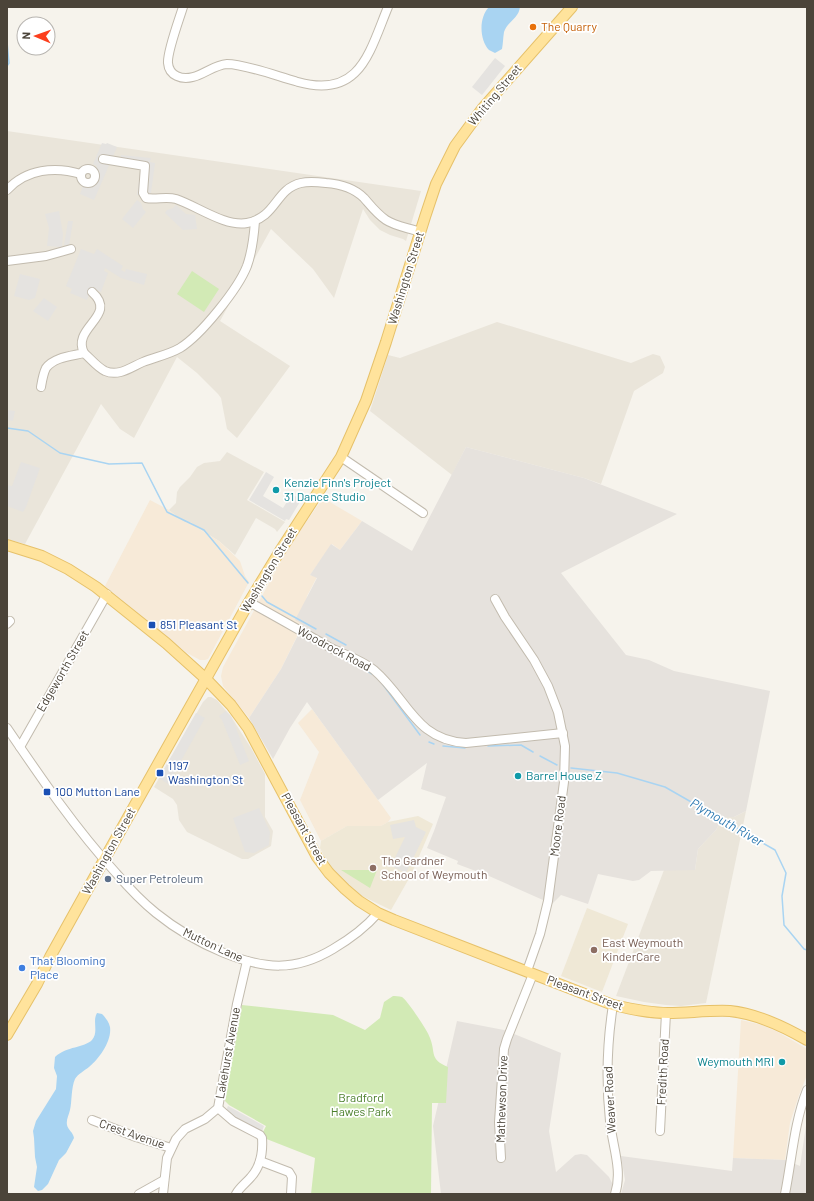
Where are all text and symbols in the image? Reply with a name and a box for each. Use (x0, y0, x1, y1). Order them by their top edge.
north arrow (16, 16, 56, 56)
place label: The Quarry (541, 19, 598, 33)
marker: The Quarry (528, 22, 538, 32)
text: N (19, 32, 32, 40)
street label: Whiting Street (465, 61, 524, 128)
street label: Washington Street (384, 229, 426, 326)
place label: Kenzie Finn's Project 31 Dance Studio (284, 475, 391, 503)
marker: Kenzie Finn's Project 31 Dance Studio (271, 485, 281, 495)
street label: Washington Street (237, 524, 299, 615)
place label: 851 Pleasant St (160, 617, 238, 631)
marker: 851 Pleasant St (147, 620, 157, 630)
street label: Woodrock Road (295, 623, 374, 673)
street label: Edgeworth Street (33, 627, 91, 714)
place label: 1197 Washington St (168, 758, 243, 786)
marker: 1197 Washington St (155, 768, 165, 778)
place label: Barrel House Z (526, 768, 602, 782)
marker: Barrel House Z (513, 771, 523, 781)
place label: 100 Mutton Lane (55, 784, 140, 798)
marker: 100 Mutton Lane (42, 787, 52, 797)
street label: Pleasant Street (279, 790, 330, 867)
street label: Moore Road (546, 795, 568, 857)
water label: Plymouth River (687, 795, 767, 850)
street label: Washington Street (79, 805, 138, 896)
place label: The Gardner School of Weymouth (381, 853, 487, 881)
marker: The Gardner School of Weymouth (368, 863, 378, 873)
place label: Super Petroleum (116, 871, 203, 885)
marker: Super Petroleum (103, 874, 113, 884)
street label: Mutton Lane (181, 924, 246, 964)
place label: East Weymouth KinderCare (602, 935, 683, 963)
marker: East Weymouth KinderCare (589, 945, 599, 955)
place label: That Blooming Place (30, 953, 105, 981)
marker: That Blooming Place (17, 963, 27, 973)
street label: Pleasant Street (545, 972, 625, 1012)
street label: Lakehurst Avenue (212, 1006, 242, 1100)
street label: Fredith Road (653, 1038, 671, 1106)
place label: Weymouth MRI (697, 1054, 774, 1068)
street label: Mathewson Drive (492, 1055, 510, 1143)
marker: Weymouth MRI (777, 1057, 787, 1067)
street label: Weaver Road (600, 1066, 618, 1134)
park label: Bradford Hawes Park (331, 1090, 391, 1118)
street label: Crest Avenue (98, 1115, 167, 1151)

